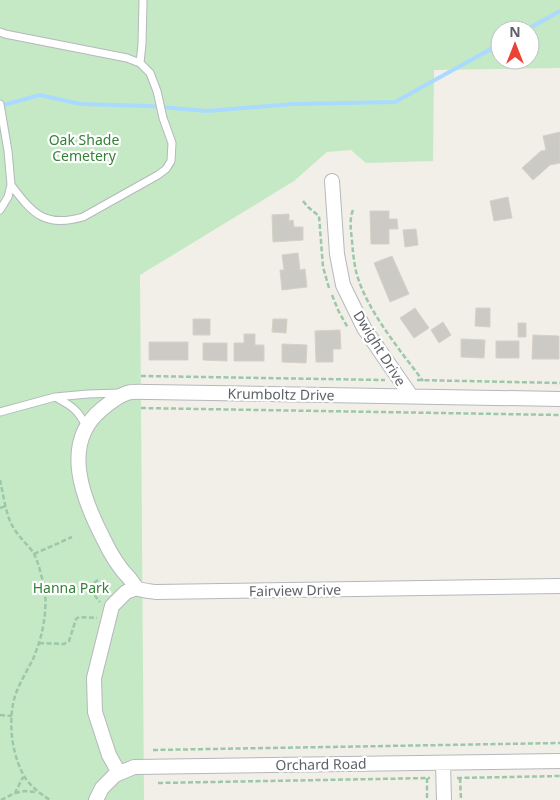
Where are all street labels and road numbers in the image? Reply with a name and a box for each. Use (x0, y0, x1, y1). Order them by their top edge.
street label: Dwight Drive (349, 307, 411, 389)
street label: Krumboltz Drive (227, 384, 335, 404)
street label: Fairview Drive (249, 580, 341, 600)
street label: Orchard Road (275, 754, 367, 774)

